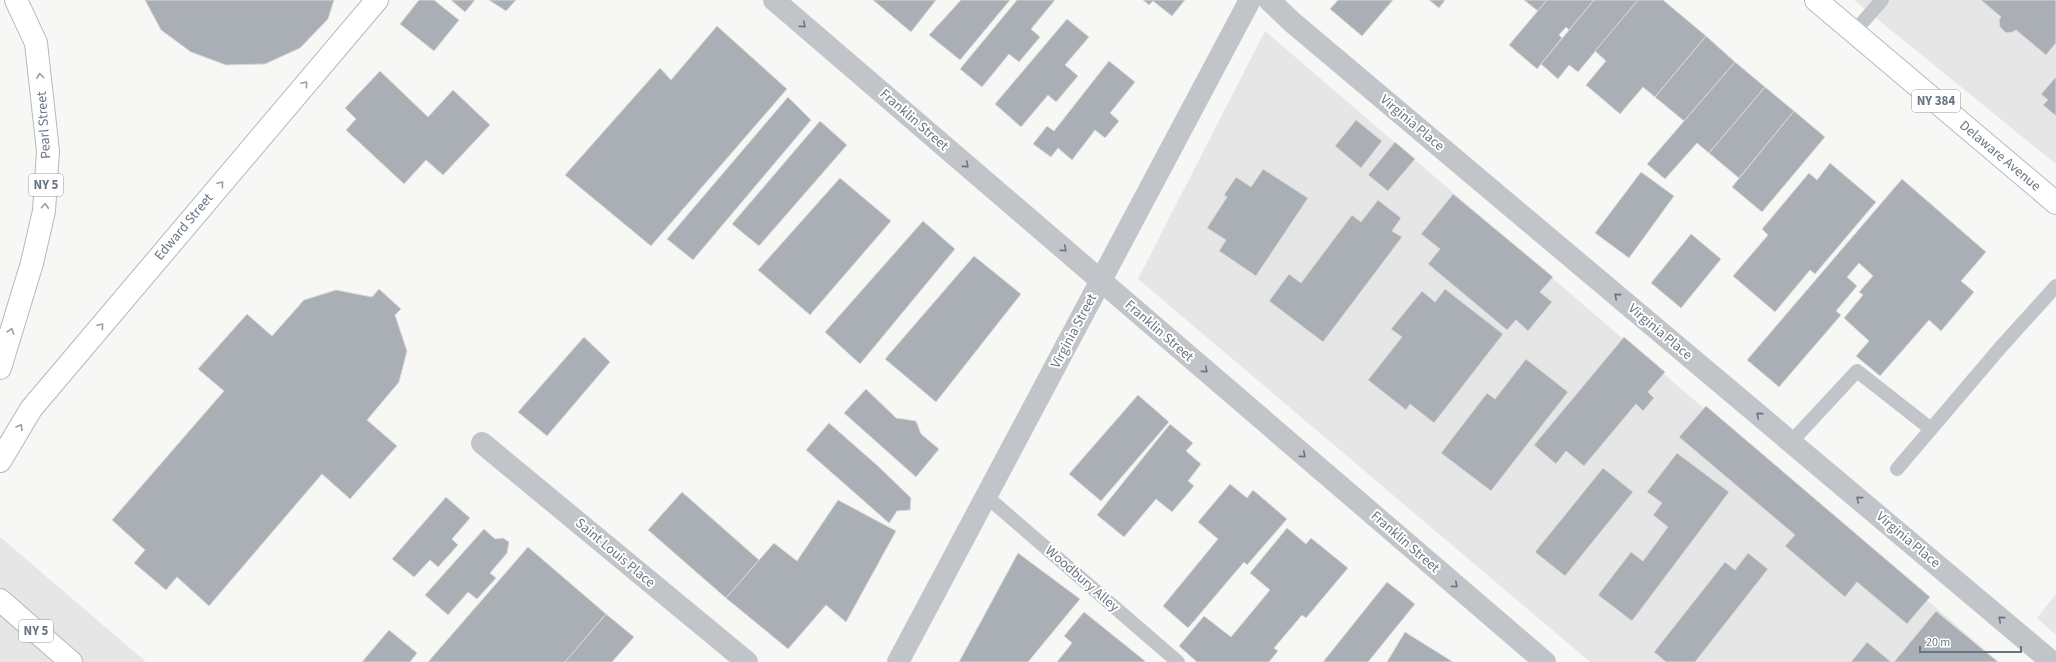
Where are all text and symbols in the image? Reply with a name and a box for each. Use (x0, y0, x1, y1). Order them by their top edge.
one-way arrow (798, 21, 806, 28)
one-way arrow (36, 73, 45, 79)
one-way arrow (301, 82, 308, 89)
street label: Franklin Street (875, 84, 953, 156)
street label: Pearl Street (32, 90, 56, 159)
street label: Virginia Place (1376, 90, 1449, 156)
road number: NY 384 (1912, 90, 1960, 112)
street label: Delaware Avenue (1955, 116, 2045, 196)
one-way arrow (961, 160, 968, 167)
road number: NY 5 (29, 174, 63, 196)
one-way arrow (217, 181, 224, 188)
street label: Edward Street (150, 189, 218, 265)
one-way arrow (40, 203, 49, 209)
one-way arrow (1060, 245, 1067, 252)
street label: Virginia Street (1046, 290, 1102, 372)
one-way arrow (1614, 293, 1622, 300)
street label: Franklin Street (1120, 295, 1198, 367)
street label: Virginia Place (1624, 299, 1697, 365)
one-way arrow (97, 323, 104, 330)
one-way arrow (6, 328, 15, 335)
one-way arrow (1200, 365, 1207, 372)
one-way arrow (1757, 413, 1764, 420)
one-way arrow (16, 424, 23, 431)
one-way arrow (1299, 450, 1306, 457)
one-way arrow (1856, 497, 1863, 504)
street label: Franklin Street (1366, 506, 1444, 578)
street label: Virginia Place (1872, 507, 1945, 573)
street label: Saint Louis Place (571, 514, 659, 592)
street label: Woodbury Alley (1041, 541, 1124, 617)
one-way arrow (1450, 580, 1458, 587)
one-way arrow (1998, 616, 2006, 623)
road number: NY 5 (19, 620, 53, 642)
scale bar (1920, 628, 2021, 654)
text: 20 m (1926, 634, 1950, 651)

